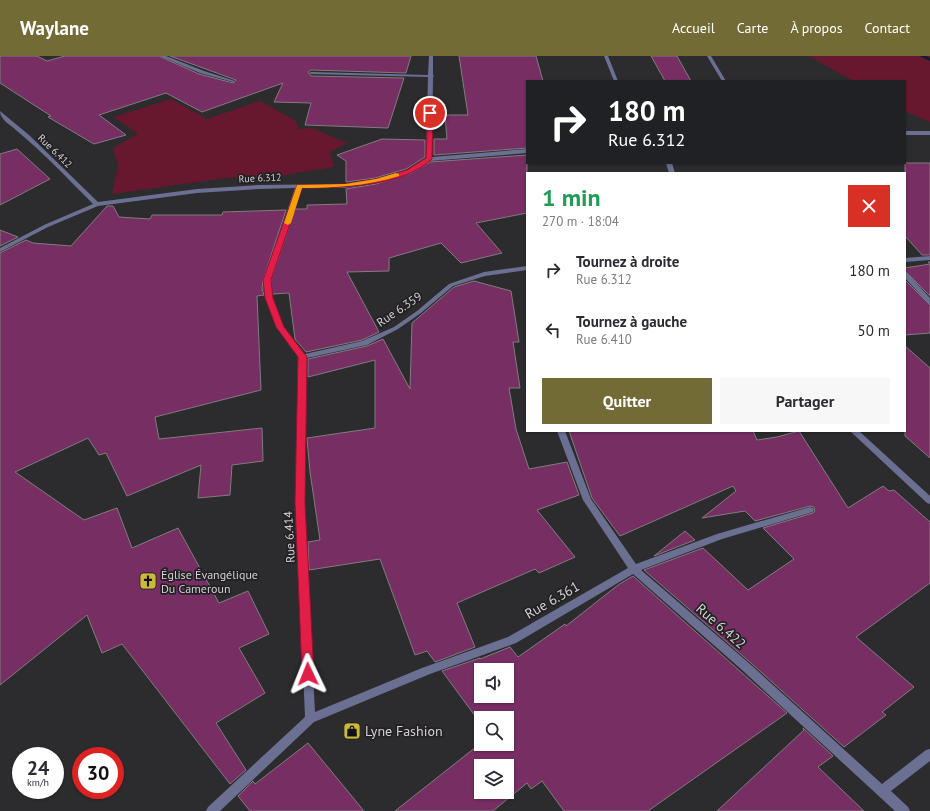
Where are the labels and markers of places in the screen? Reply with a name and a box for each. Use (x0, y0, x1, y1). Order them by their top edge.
pin (413, 96, 447, 130)
place label: Église Évangélique Du Cameroun (161, 567, 258, 596)
church icon: Église Évangélique Du Cameroun (138, 571, 158, 591)
shop icon: Lyne Fashion (342, 721, 362, 741)
place label: Lyne Fashion (365, 722, 443, 740)

